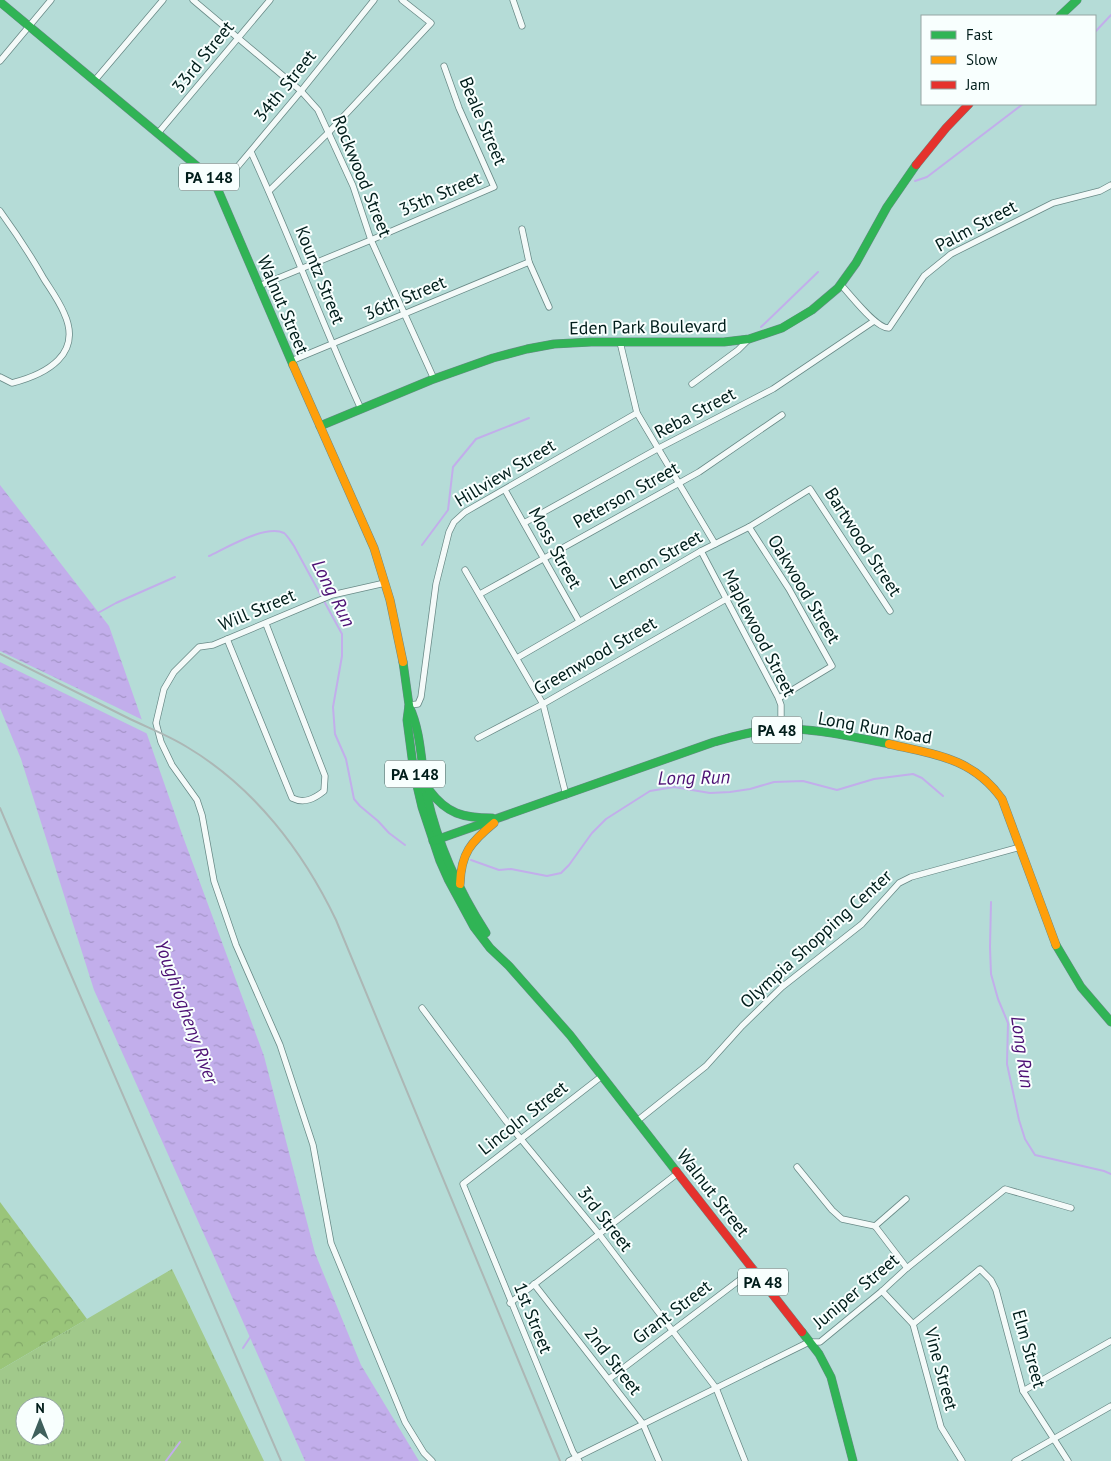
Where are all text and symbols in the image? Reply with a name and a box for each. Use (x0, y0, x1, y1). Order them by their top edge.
legend (921, 15, 1096, 105)
street label: 33rd Street (167, 16, 239, 97)
text: Fast (966, 25, 993, 44)
street label: 34th Street (249, 45, 321, 126)
text: Slow (966, 50, 997, 69)
street label: Beale Street (455, 73, 512, 168)
text: Jam (965, 75, 990, 94)
street label: Rockwood Street (328, 112, 397, 240)
road number: PA 148 (179, 163, 239, 190)
street label: 35th Street (396, 166, 484, 221)
street label: Palm Street (931, 195, 1020, 257)
street label: Kountz Street (290, 222, 351, 327)
street label: Walnut Street (252, 252, 315, 358)
street label: 36th Street (361, 270, 449, 325)
street label: Eden Park Boulevard (569, 314, 727, 339)
street label: Reba Street (650, 382, 739, 443)
street label: Hillview Street (450, 433, 559, 512)
street label: Peterson Street (569, 456, 683, 533)
street label: Bartwood Street (820, 483, 907, 600)
street label: Moss Street (524, 503, 587, 593)
street label: Lemon Street (605, 525, 706, 594)
street label: Oakwood Street (763, 530, 846, 647)
water label: Long Run (307, 555, 361, 631)
street label: Maplewood Street (717, 565, 801, 700)
street label: Will Street (215, 583, 299, 636)
street label: Greenwood Street (529, 611, 660, 700)
street label: Long Run Road (816, 706, 934, 749)
road number: PA 48 (752, 716, 802, 744)
road number: PA 148 (385, 761, 445, 788)
water label: Long Run (657, 764, 731, 790)
street label: Olympia Shopping Center (735, 864, 896, 1013)
water label: Youghiogheny River (150, 937, 225, 1089)
water label: Long Run (1006, 1014, 1040, 1090)
street label: Lincoln Street (473, 1076, 572, 1160)
street label: Walnut Street (672, 1144, 755, 1241)
street label: 3rd Street (573, 1182, 638, 1256)
street label: Juniper Street (807, 1248, 903, 1334)
road number: PA 48 (738, 1268, 788, 1295)
street label: Grant Street (628, 1274, 716, 1349)
street label: 1st Street (509, 1279, 558, 1357)
street label: Elm Street (1007, 1307, 1052, 1391)
street label: 2nd Street (580, 1322, 647, 1399)
street label: Vine Street (919, 1324, 964, 1413)
north arrow (15, 1396, 65, 1446)
text: N (35, 1399, 45, 1417)

